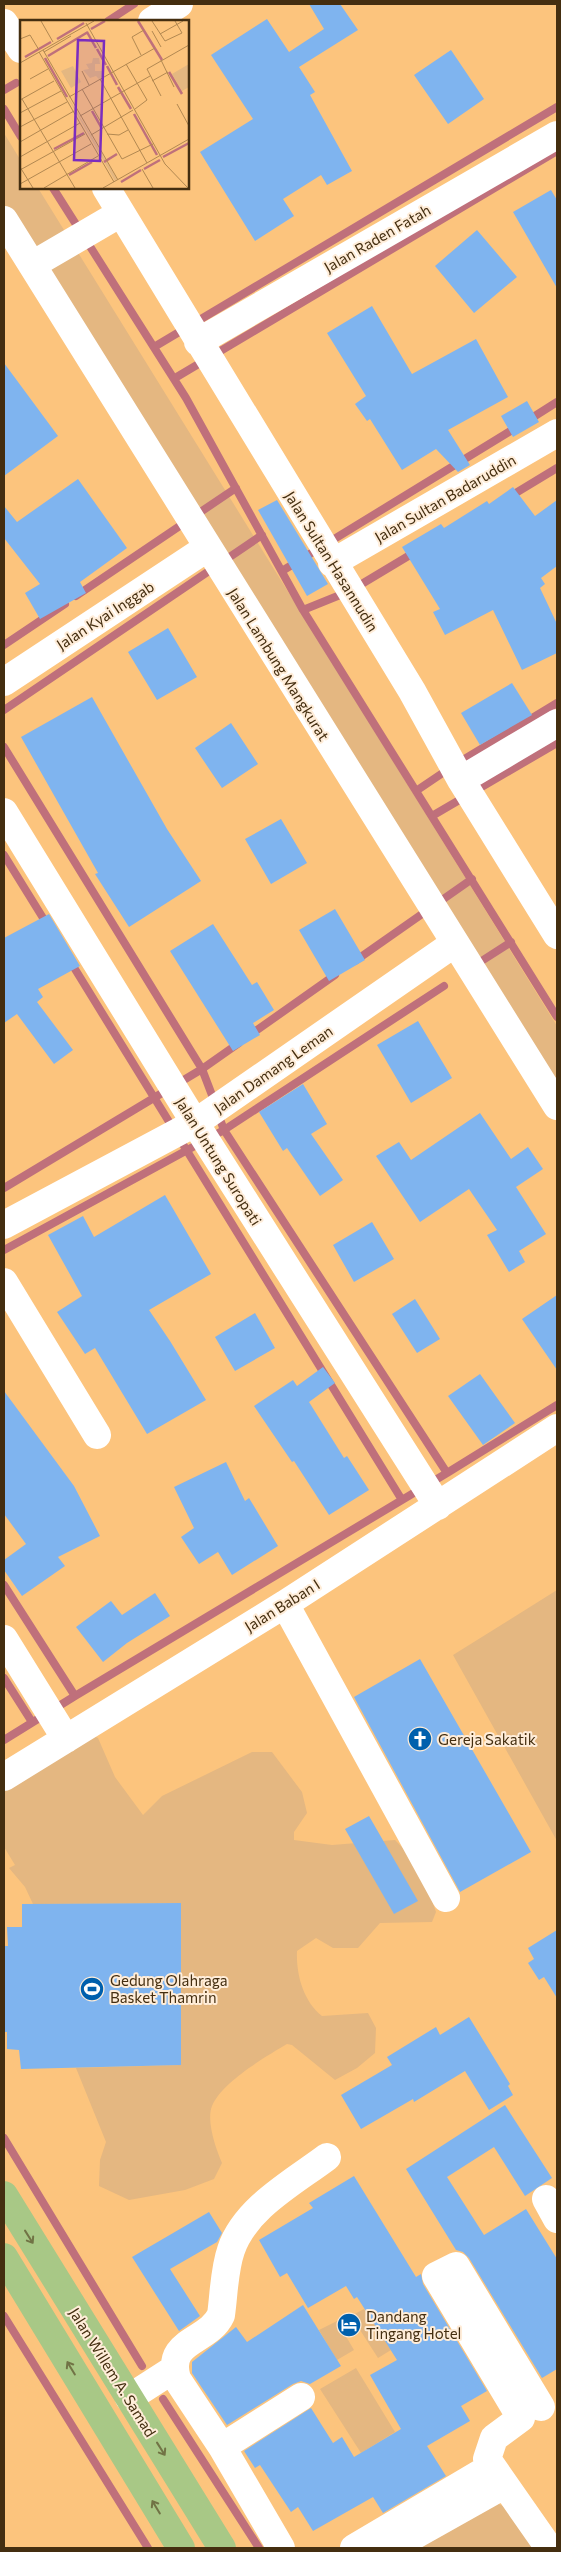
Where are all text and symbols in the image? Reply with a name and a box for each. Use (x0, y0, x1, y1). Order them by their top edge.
inset map (20, 20, 189, 189)
street label: Jalan Raden Fatah (321, 200, 433, 276)
street label: Jalan Sultan Badaruddin (371, 450, 519, 546)
street label: Jalan Sultan Hasannudin (281, 487, 383, 635)
street label: Jalan Kyai Inggab (53, 577, 157, 653)
street label: Jalan Lambung Mangkurat (225, 584, 333, 744)
street label: Jalan Damang Leman (210, 1021, 336, 1117)
street label: Jalan Untung Suropati (172, 1094, 266, 1228)
street label: Jalan Baban I (241, 1575, 323, 1635)
church icon: Gereja Sakatik (407, 1726, 433, 1752)
place label: Gereja Sakatik (438, 1730, 536, 1748)
place label: Gedung Olahraga Basket Thamrin (110, 1971, 228, 2006)
sports icon: Gedung Olahraga Basket Thamrin (79, 1976, 105, 2002)
one-way arrow (25, 2229, 35, 2243)
street label: Jalan Willem A. Samad (66, 2304, 160, 2440)
place label: Dandang Tingang Hotel (366, 2307, 461, 2342)
hotel icon: Dandang Tingang Hotel (336, 2312, 362, 2338)
one-way arrow (66, 2361, 76, 2375)
one-way arrow (156, 2442, 166, 2456)
one-way arrow (150, 2500, 160, 2514)

